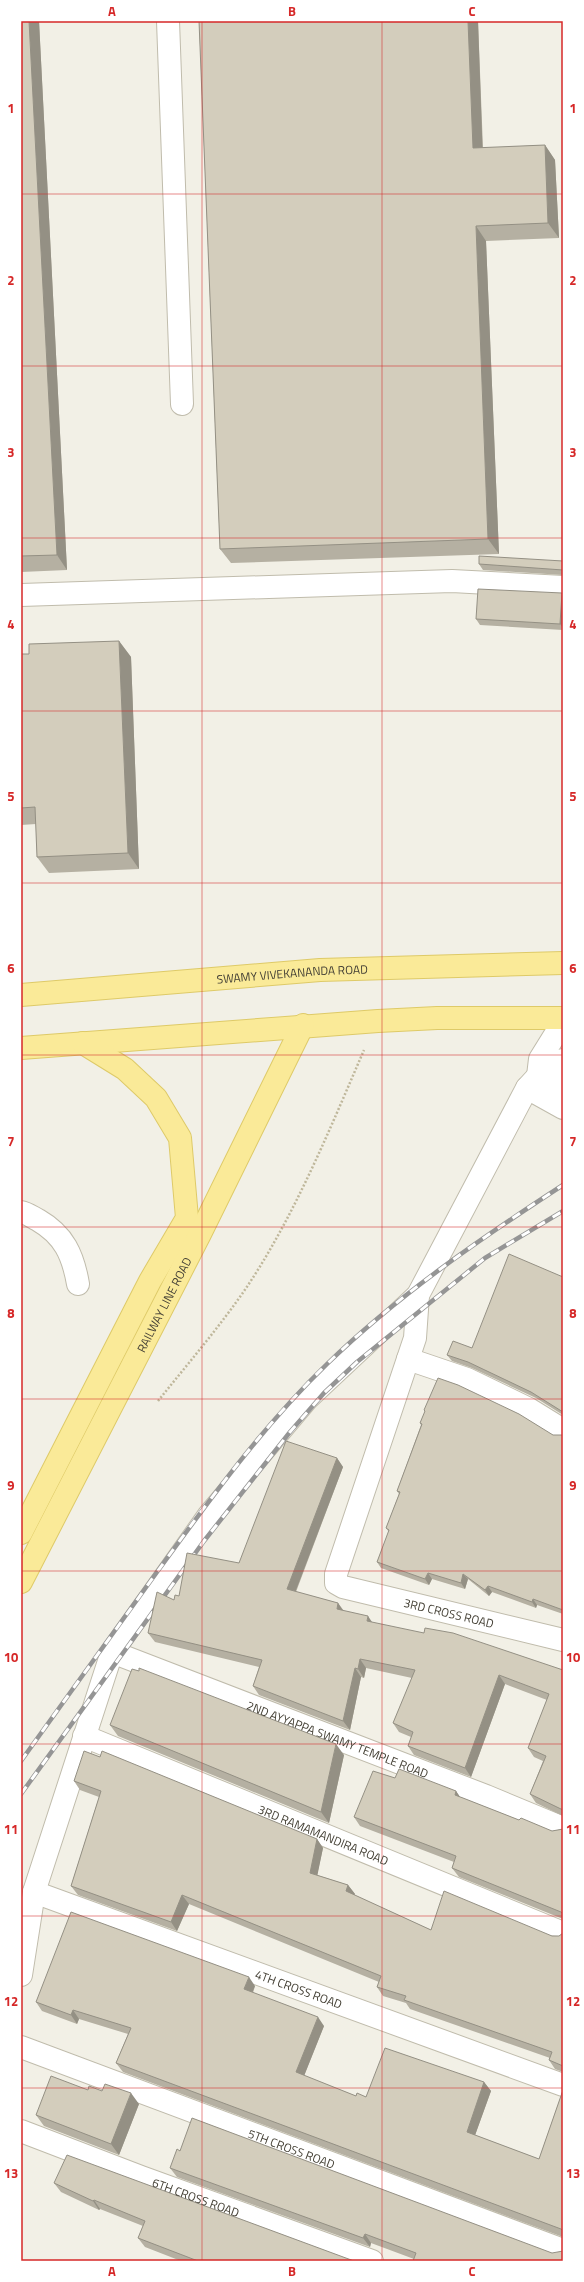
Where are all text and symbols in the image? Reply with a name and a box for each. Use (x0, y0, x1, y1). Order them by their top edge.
text: A (108, 1, 116, 21)
text: B (288, 1, 296, 21)
text: C (468, 1, 476, 21)
text: 1 (7, 98, 15, 118)
text: 1 (569, 98, 577, 118)
text: 2 (7, 270, 15, 290)
text: 2 (569, 270, 577, 290)
text: 3 (7, 442, 15, 462)
text: 3 (569, 442, 577, 462)
text: 4 (7, 614, 15, 634)
text: 4 (569, 614, 577, 634)
text: 5 (7, 786, 15, 806)
text: 5 (569, 786, 577, 806)
text: 6 (7, 958, 15, 978)
text: 6 (569, 958, 577, 978)
street label: SWAMY VIVEKANANDA ROAD (216, 959, 368, 988)
text: 7 (7, 1131, 15, 1151)
text: 7 (569, 1131, 577, 1151)
street label: RAILWAY LINE ROAD (131, 1253, 196, 1356)
text: 8 (7, 1303, 15, 1323)
text: 8 (569, 1303, 577, 1323)
text: 9 (7, 1475, 15, 1495)
text: 9 (569, 1475, 577, 1495)
street label: 3RD CROSS ROAD (402, 1592, 496, 1633)
text: 10 (4, 1647, 18, 1667)
text: 10 (566, 1647, 580, 1667)
street label: 2ND AYYAPPA SWAMY TEMPLE ROAD (244, 1695, 432, 1783)
street label: 3RD RAMAMANDIRA ROAD (255, 1799, 392, 1870)
text: 11 (4, 1819, 18, 1839)
text: 11 (566, 1819, 580, 1839)
street label: 4TH CROSS ROAD (253, 1964, 345, 2013)
text: 12 (4, 1991, 18, 2011)
text: 12 (566, 1991, 580, 2011)
street label: 5TH CROSS ROAD (246, 2123, 338, 2173)
text: 13 (4, 2163, 18, 2183)
text: 13 (566, 2163, 580, 2183)
street label: 6TH CROSS ROAD (150, 2172, 242, 2222)
text: A (108, 2261, 116, 2281)
text: B (288, 2261, 296, 2281)
text: C (468, 2261, 476, 2281)

